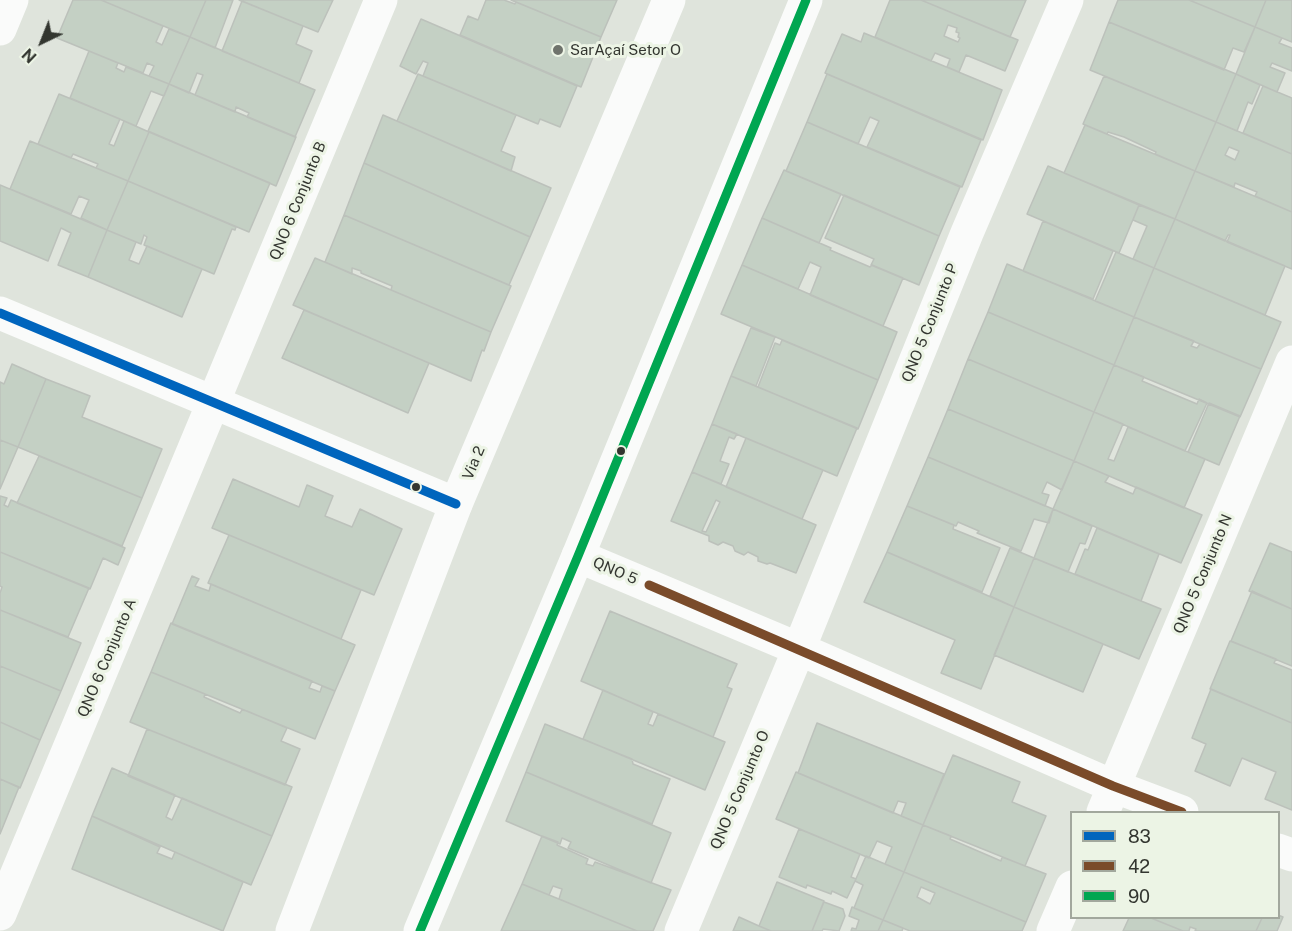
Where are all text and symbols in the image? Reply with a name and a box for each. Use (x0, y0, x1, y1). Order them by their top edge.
north arrow (12, 12, 72, 72)
place label: SarAçaí Setor O (570, 41, 681, 59)
marker: SarAçaí Setor O (551, 43, 565, 57)
text: N (18, 44, 40, 67)
street label: QNO 6 Conjunto B (266, 139, 330, 263)
street label: QNO 5 Conjunto P (898, 261, 962, 385)
street label: Via 2 (459, 444, 489, 482)
unlabelled marker (615, 445, 627, 457)
unlabelled marker (410, 481, 422, 493)
street label: QNO 5 Conjunto N (1170, 512, 1236, 636)
street label: QNO 5 (590, 554, 640, 588)
street label: QNO 6 Conjunto A (74, 596, 140, 720)
street label: QNO 5 Conjunto O (707, 728, 773, 852)
legend (1070, 811, 1280, 919)
text: 83 (1128, 826, 1151, 847)
text: 42 (1128, 856, 1150, 877)
text: 90 (1128, 886, 1150, 907)

